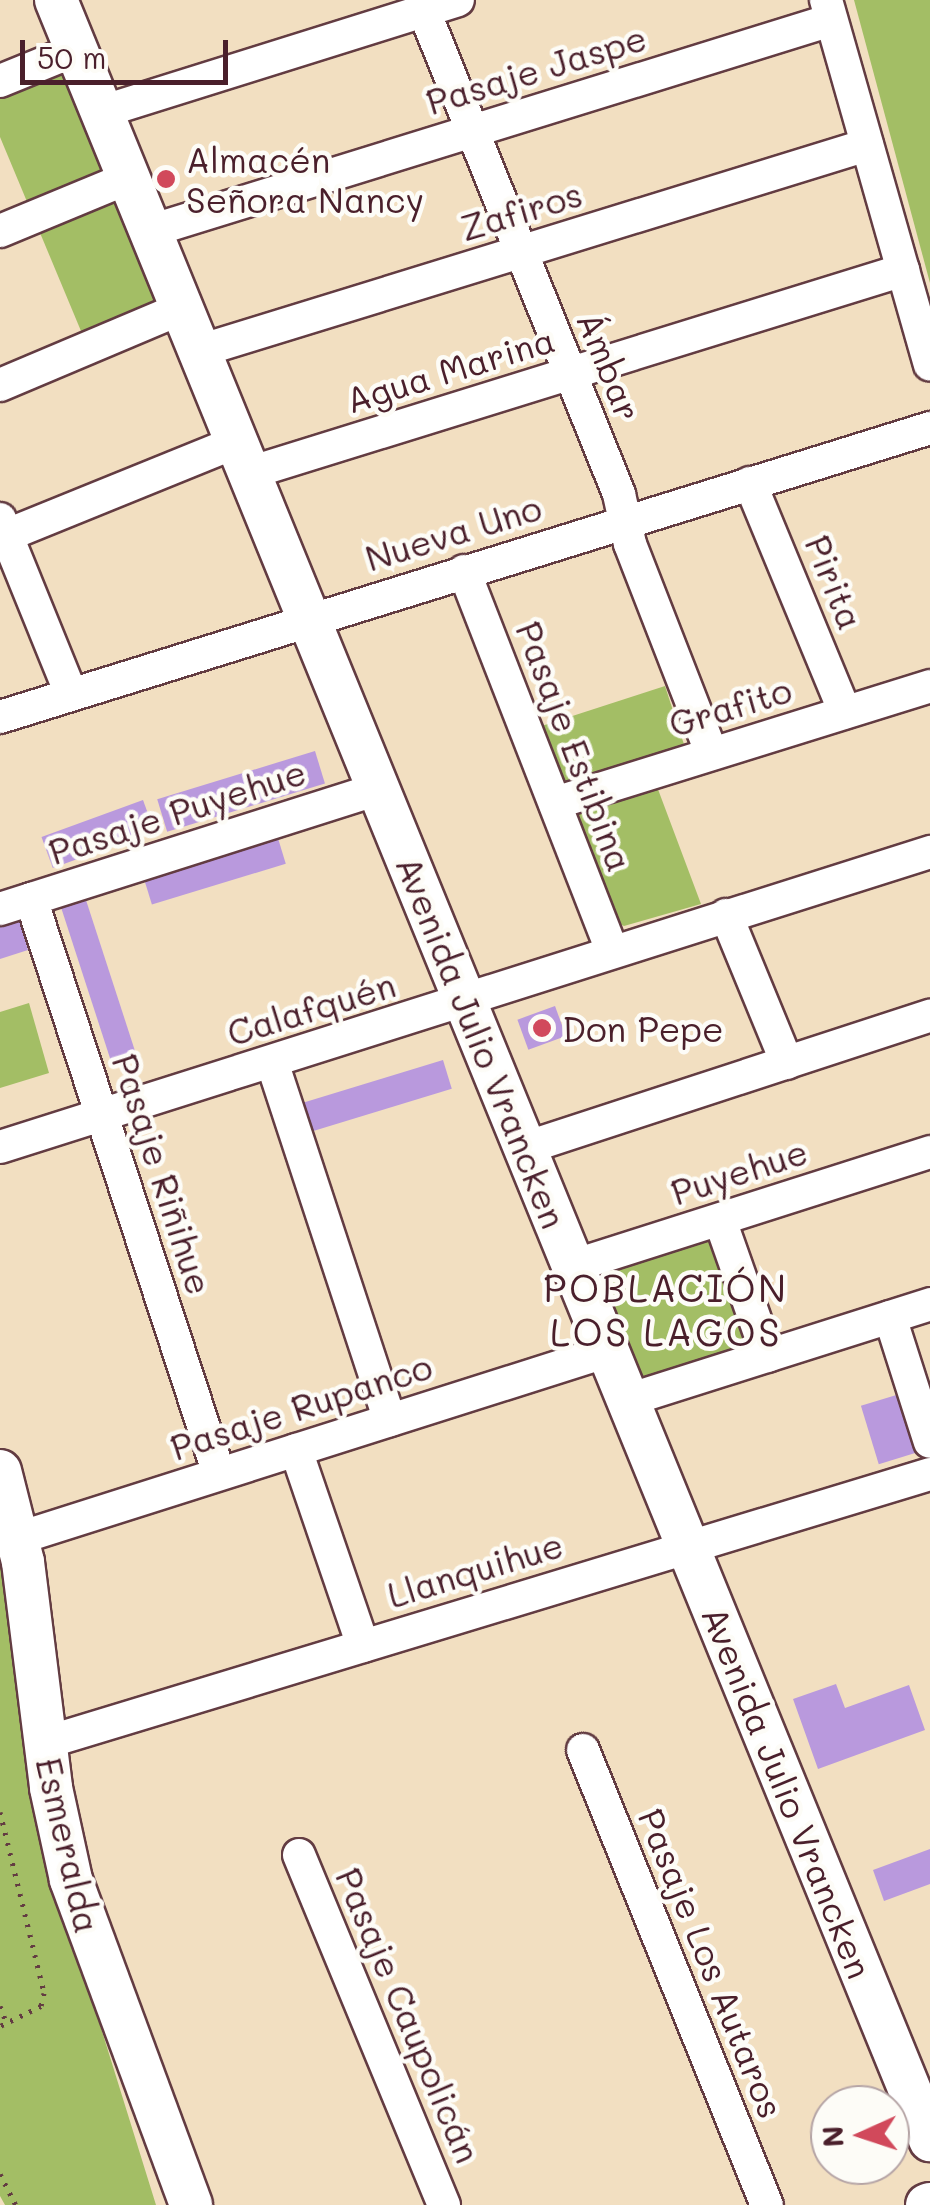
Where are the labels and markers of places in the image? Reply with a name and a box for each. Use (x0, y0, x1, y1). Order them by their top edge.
place label: Almacén Señora Nancy (186, 138, 424, 220)
marker: Almacén Señora Nancy (155, 168, 177, 190)
place label: Don Pepe (562, 1007, 724, 1049)
marker: Don Pepe (531, 1017, 553, 1039)

